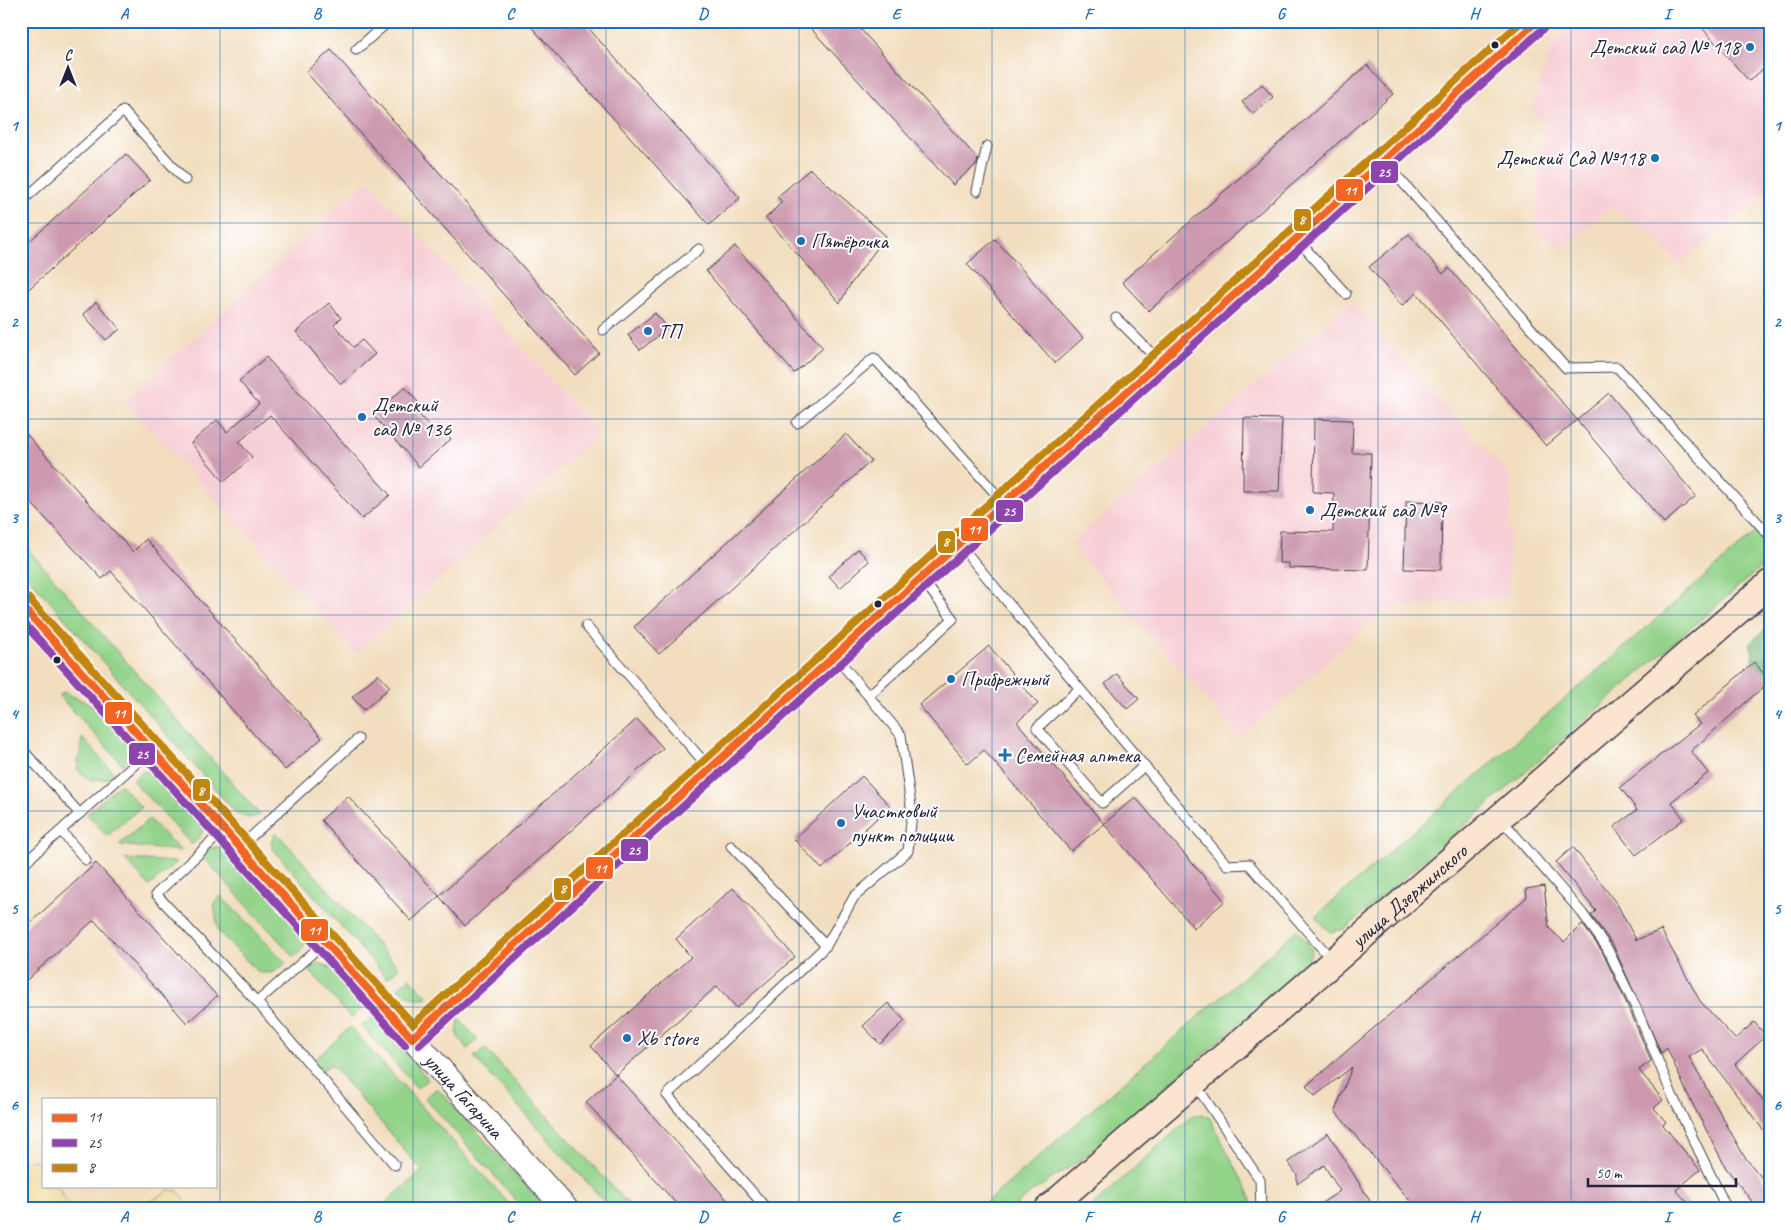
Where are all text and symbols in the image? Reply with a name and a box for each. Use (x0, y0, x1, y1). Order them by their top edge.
text: A (120, 4, 130, 24)
text: B (313, 4, 323, 24)
text: C (506, 4, 516, 24)
text: D (698, 4, 709, 24)
text: E (892, 4, 903, 24)
text: F (1084, 4, 1095, 24)
text: G (1277, 4, 1287, 24)
text: H (1469, 4, 1481, 24)
text: I (1664, 4, 1674, 24)
place label: Детский сад № 118 (1590, 34, 1743, 60)
unlabelled marker (1490, 40, 1500, 50)
marker: Детский сад № 118 (1744, 41, 1756, 53)
north arrow (42, 42, 92, 92)
text: С (65, 47, 74, 64)
text: 1 (10, 116, 19, 136)
text: 1 (1773, 116, 1782, 136)
place label: Детский Сад №118 (1497, 145, 1648, 171)
marker: Детский Сад №118 (1649, 152, 1661, 164)
line badge: 25 (1370, 160, 1399, 184)
text: 25 (1378, 164, 1392, 181)
line badge: 11 (1335, 178, 1364, 202)
text: 11 (1344, 182, 1358, 199)
line badge: 8 (1293, 208, 1312, 232)
text: 8 (1299, 211, 1307, 228)
place label: Пятёрочка (811, 228, 890, 254)
marker: Пятёрочка (795, 235, 807, 247)
text: 2 (10, 312, 19, 332)
text: 2 (1773, 312, 1782, 332)
place label: ТП (658, 318, 684, 344)
marker: ТП (642, 325, 654, 337)
place label: Детский сад № 136 (372, 392, 452, 442)
marker: Детский сад № 136 (356, 411, 368, 423)
place label: Детский сад №9 (1320, 497, 1448, 523)
line badge: 25 (995, 499, 1024, 523)
text: 25 (1003, 503, 1017, 520)
marker: Детский сад №9 (1304, 504, 1316, 516)
text: 3 (10, 508, 19, 528)
text: 3 (1773, 508, 1782, 528)
line badge: 11 (960, 517, 989, 542)
text: 11 (968, 521, 982, 538)
line badge: 8 (937, 530, 956, 554)
text: 8 (943, 533, 951, 550)
unlabelled marker (873, 599, 883, 609)
unlabelled marker (52, 655, 62, 665)
place label: Прибрежный (961, 666, 1050, 692)
marker: Прибрежный (945, 673, 957, 685)
line badge: 11 (104, 701, 133, 725)
text: 4 (10, 704, 19, 724)
text: 4 (1773, 704, 1782, 724)
text: 11 (113, 705, 127, 722)
line badge: 25 (128, 742, 156, 766)
place label: Семейная аптека (1015, 742, 1142, 768)
text: 25 (136, 746, 150, 763)
marker: Семейная аптека (999, 749, 1011, 761)
line badge: 8 (192, 778, 211, 802)
text: 8 (198, 782, 206, 799)
place label: Участковый пункт полиции (851, 798, 955, 848)
marker: Участковый пункт полиции (835, 817, 847, 829)
street label: улица Дзержинского (1344, 837, 1474, 955)
line badge: 25 (620, 838, 649, 862)
text: 25 (628, 842, 642, 859)
line badge: 11 (585, 856, 614, 880)
text: 11 (594, 860, 608, 877)
line badge: 8 (553, 877, 572, 901)
text: 8 (560, 880, 568, 897)
text: 5 (11, 899, 20, 919)
text: 5 (1774, 899, 1783, 919)
line badge: 11 (300, 918, 329, 942)
text: 11 (308, 922, 322, 939)
place label: Xb store (637, 1025, 699, 1051)
marker: Xb store (621, 1032, 633, 1044)
street label: улица Гагарина (417, 1046, 510, 1145)
text: 6 (10, 1095, 19, 1115)
text: 6 (1773, 1095, 1782, 1115)
legend (42, 1098, 218, 1188)
text: 11 (88, 1108, 103, 1127)
text: 25 (88, 1134, 103, 1153)
scale bar (1588, 1155, 1736, 1187)
text: 8 (88, 1158, 96, 1177)
text: 50 m (1596, 1164, 1623, 1183)
text: A (120, 1207, 130, 1227)
text: B (313, 1207, 323, 1227)
text: C (506, 1207, 516, 1227)
text: D (698, 1207, 709, 1227)
text: E (892, 1207, 903, 1227)
text: F (1084, 1207, 1095, 1227)
text: G (1277, 1207, 1287, 1227)
text: H (1469, 1207, 1481, 1227)
text: I (1664, 1207, 1674, 1227)

